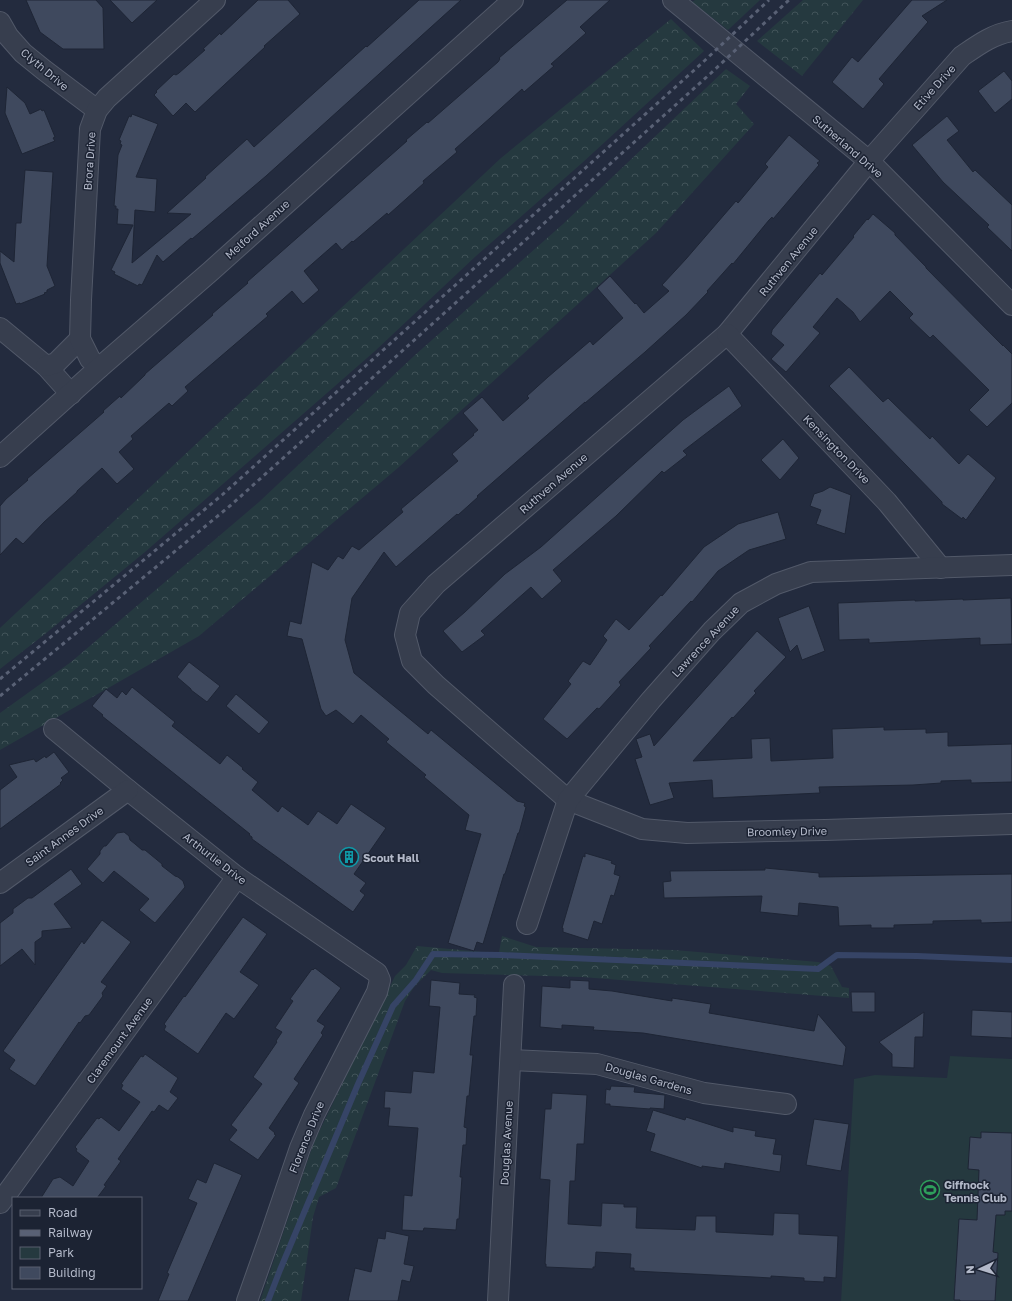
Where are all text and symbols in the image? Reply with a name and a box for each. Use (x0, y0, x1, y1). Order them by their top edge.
street label: Clyth Drive (18, 45, 72, 93)
street label: Etive Drive (910, 62, 958, 112)
street label: Sutherland Drive (810, 112, 886, 180)
street label: Brora Drive (80, 131, 98, 191)
street label: Melford Avenue (222, 197, 292, 261)
street label: Ruthven Avenue (756, 224, 820, 298)
street label: Kensington Drive (801, 412, 873, 486)
street label: Ruthven Avenue (516, 450, 590, 516)
street label: Lawrence Avenue (669, 603, 741, 679)
street label: Saint Annes Drive (23, 803, 105, 869)
street label: Broomley Drive (747, 824, 827, 838)
street label: Arthurlie Drive (181, 829, 249, 887)
building icon: Scout Hall (338, 846, 360, 868)
place label: Scout Hall (363, 851, 419, 864)
street label: Claremount Avenue (83, 994, 155, 1086)
street label: Douglas Gardens (604, 1059, 694, 1097)
street label: Florence Drive (286, 1099, 326, 1175)
street label: Douglas Avenue (497, 1100, 515, 1186)
place label: Giffnock Tennis Club (944, 1178, 1007, 1204)
sports icon: Giffnock Tennis Club (919, 1179, 941, 1201)
legend (12, 1197, 142, 1289)
text: Road (48, 1205, 77, 1220)
text: Railway (48, 1225, 93, 1240)
text: Park (48, 1245, 74, 1260)
north arrow (960, 1249, 1000, 1289)
text: Building (48, 1265, 96, 1280)
text: N (963, 1265, 976, 1274)

